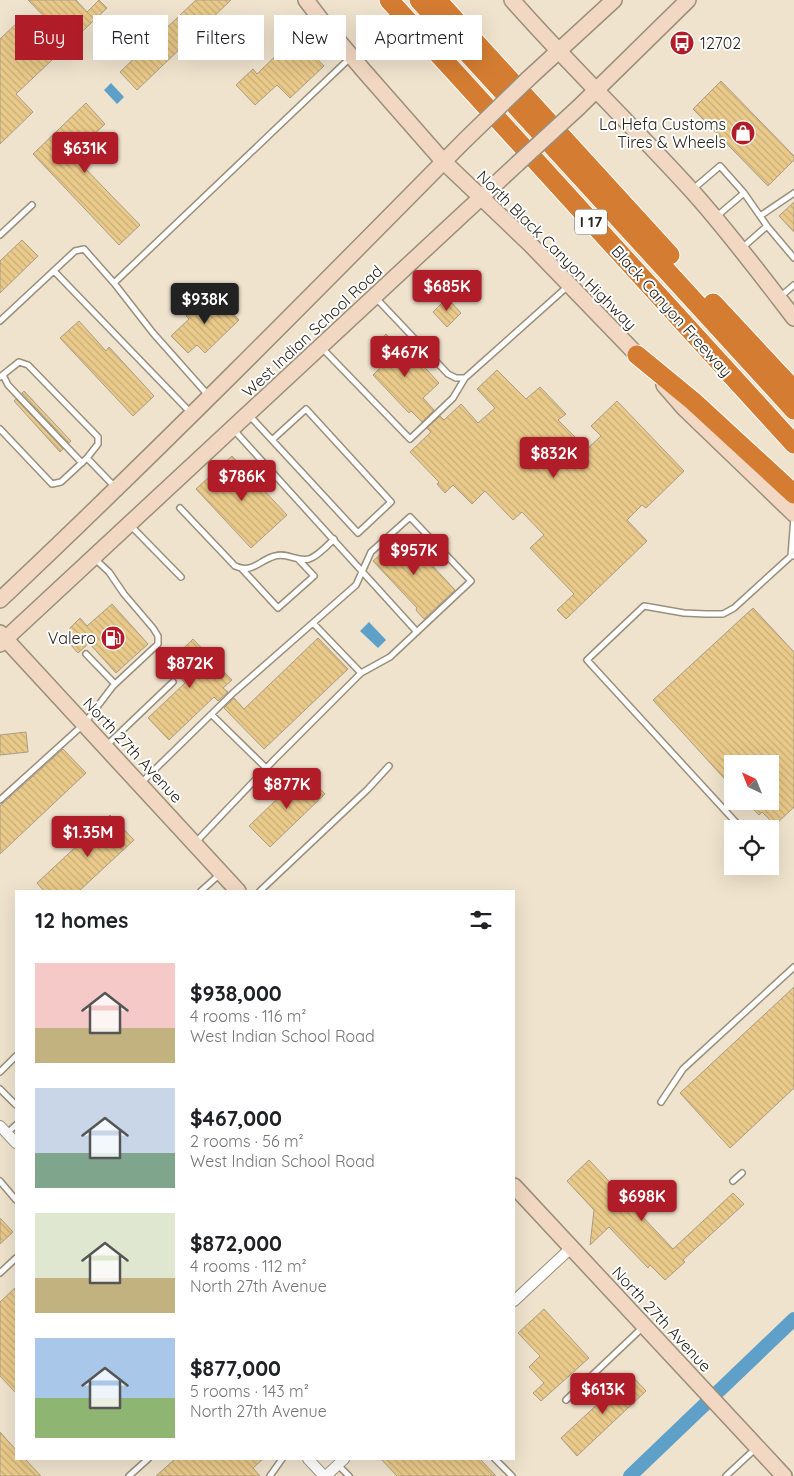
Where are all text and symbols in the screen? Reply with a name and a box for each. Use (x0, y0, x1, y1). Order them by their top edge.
chip: Buy (15, 15, 83, 60)
chip: Rent (93, 15, 168, 60)
chip: Filters (178, 15, 264, 60)
chip: New (274, 15, 346, 60)
chip: Apartment (356, 15, 482, 60)
bus stop icon: 12702 (669, 30, 695, 56)
place label: 12702 (700, 33, 741, 53)
place label: La Hefa Customs Tires & Wheels (599, 114, 726, 152)
shop icon: La Hefa Customs Tires & Wheels (730, 120, 756, 146)
pin: $631K (50, 132, 120, 174)
text: $631K (63, 138, 107, 158)
street label: North Black Canyon Highway (473, 166, 641, 334)
road number: I 17 (575, 210, 607, 234)
street label: Black Canyon Freeway (608, 241, 736, 381)
street label: West Indian School Road (238, 261, 386, 401)
pin: $685K (412, 270, 482, 312)
text: $685K (424, 276, 470, 296)
pin: $938K (170, 282, 240, 325)
text: $938K (182, 289, 228, 309)
pin: $467K (370, 336, 440, 378)
text: $467K (381, 342, 429, 362)
pin: $832K (519, 436, 589, 479)
text: $832K (531, 443, 577, 463)
pin: $786K (207, 460, 277, 502)
text: $786K (219, 466, 265, 486)
pin: $957K (379, 534, 449, 576)
text: $957K (390, 540, 438, 560)
fuel station icon: Valero (100, 625, 126, 651)
place label: Valero (48, 628, 96, 648)
pin: $872K (155, 646, 225, 689)
text: $872K (167, 653, 213, 673)
street label: North 27th Avenue (79, 693, 187, 807)
north arrow (724, 755, 779, 810)
map controls (724, 755, 779, 875)
pin: $877K (252, 768, 322, 810)
text: $877K (264, 774, 310, 794)
pin: $1.35M (47, 816, 129, 858)
button: locate (724, 820, 779, 875)
text: $1.35M (63, 822, 113, 842)
icon: filters (467, 906, 495, 934)
text: 12 homes (35, 907, 128, 933)
text: $938,000 (190, 980, 282, 1006)
icon: home (75, 983, 135, 1043)
text: 4 rooms · 116 m² (190, 1006, 306, 1026)
text: West Indian School Road (190, 1026, 375, 1046)
text: $467,000 (190, 1105, 282, 1131)
icon: home (75, 1108, 135, 1168)
text: 2 rooms · 56 m² (190, 1131, 304, 1151)
text: West Indian School Road (190, 1151, 375, 1171)
pin: $698K (607, 1180, 677, 1222)
text: $698K (619, 1186, 665, 1206)
text: $872,000 (190, 1230, 282, 1256)
icon: home (75, 1233, 135, 1293)
text: 4 rooms · 112 m² (190, 1256, 307, 1276)
street label: North 27th Avenue (608, 1262, 716, 1376)
text: North 27th Avenue (190, 1276, 327, 1296)
text: $877,000 (190, 1355, 281, 1381)
icon: home (75, 1358, 135, 1418)
pin: $613K (568, 1372, 638, 1415)
text: $613K (581, 1379, 625, 1399)
text: 5 rooms · 143 m² (190, 1381, 309, 1401)
text: North 27th Avenue (190, 1401, 327, 1421)

